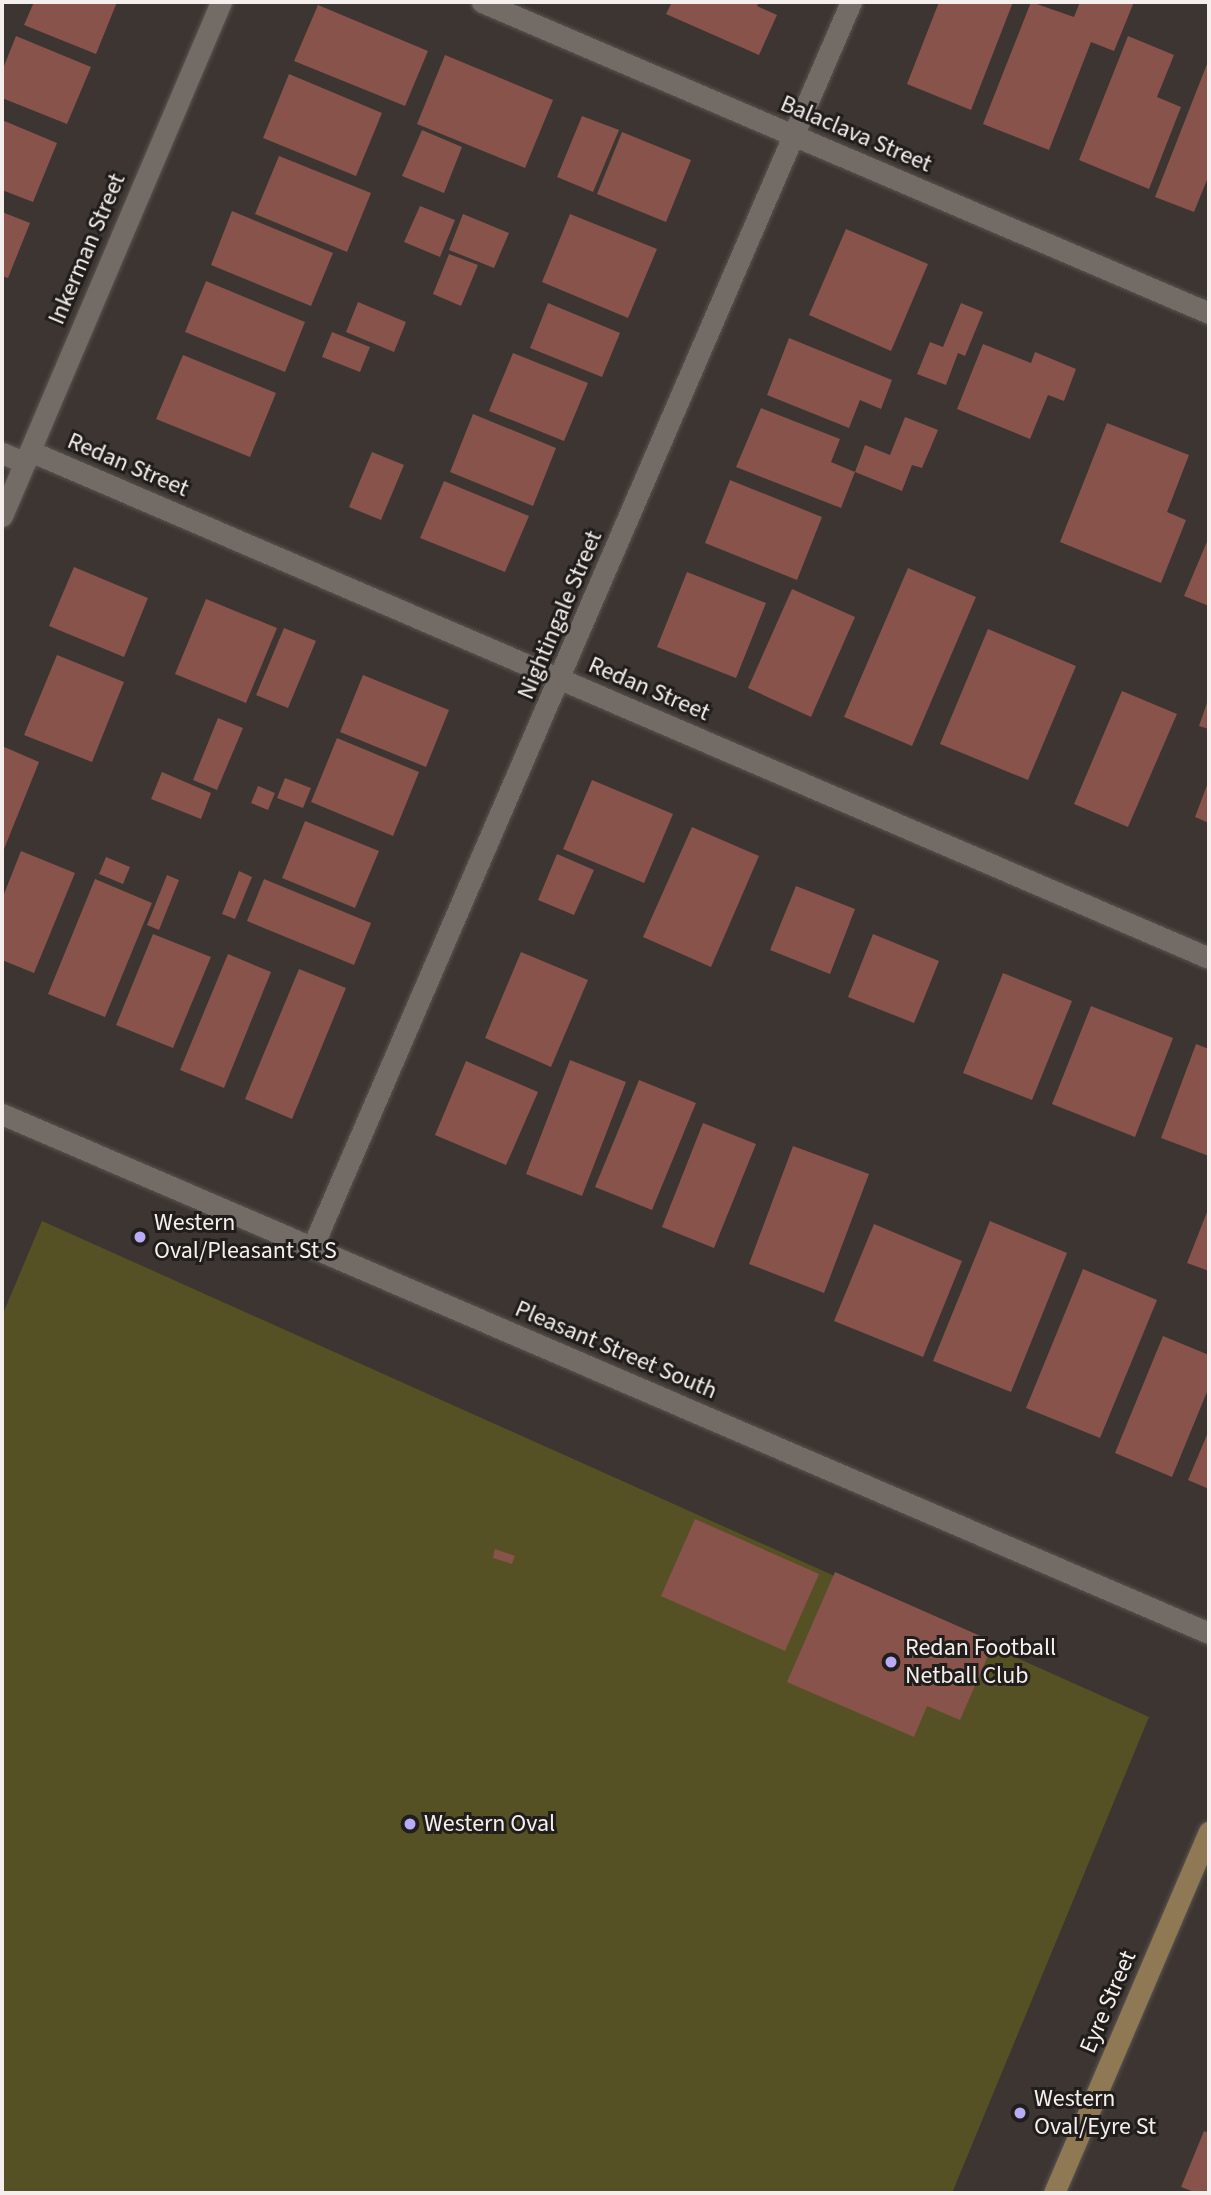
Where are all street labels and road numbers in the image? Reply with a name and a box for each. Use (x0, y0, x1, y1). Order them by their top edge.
street label: Balaclava Street (776, 89, 936, 179)
street label: Inkerman Street (42, 169, 132, 329)
street label: Redan Street (63, 427, 193, 503)
street label: Nightingale Street (511, 526, 609, 704)
street label: Redan Street (584, 651, 714, 727)
street label: Pleasant Street South (511, 1294, 721, 1406)
street label: Eyre Street (1074, 1946, 1142, 2058)

